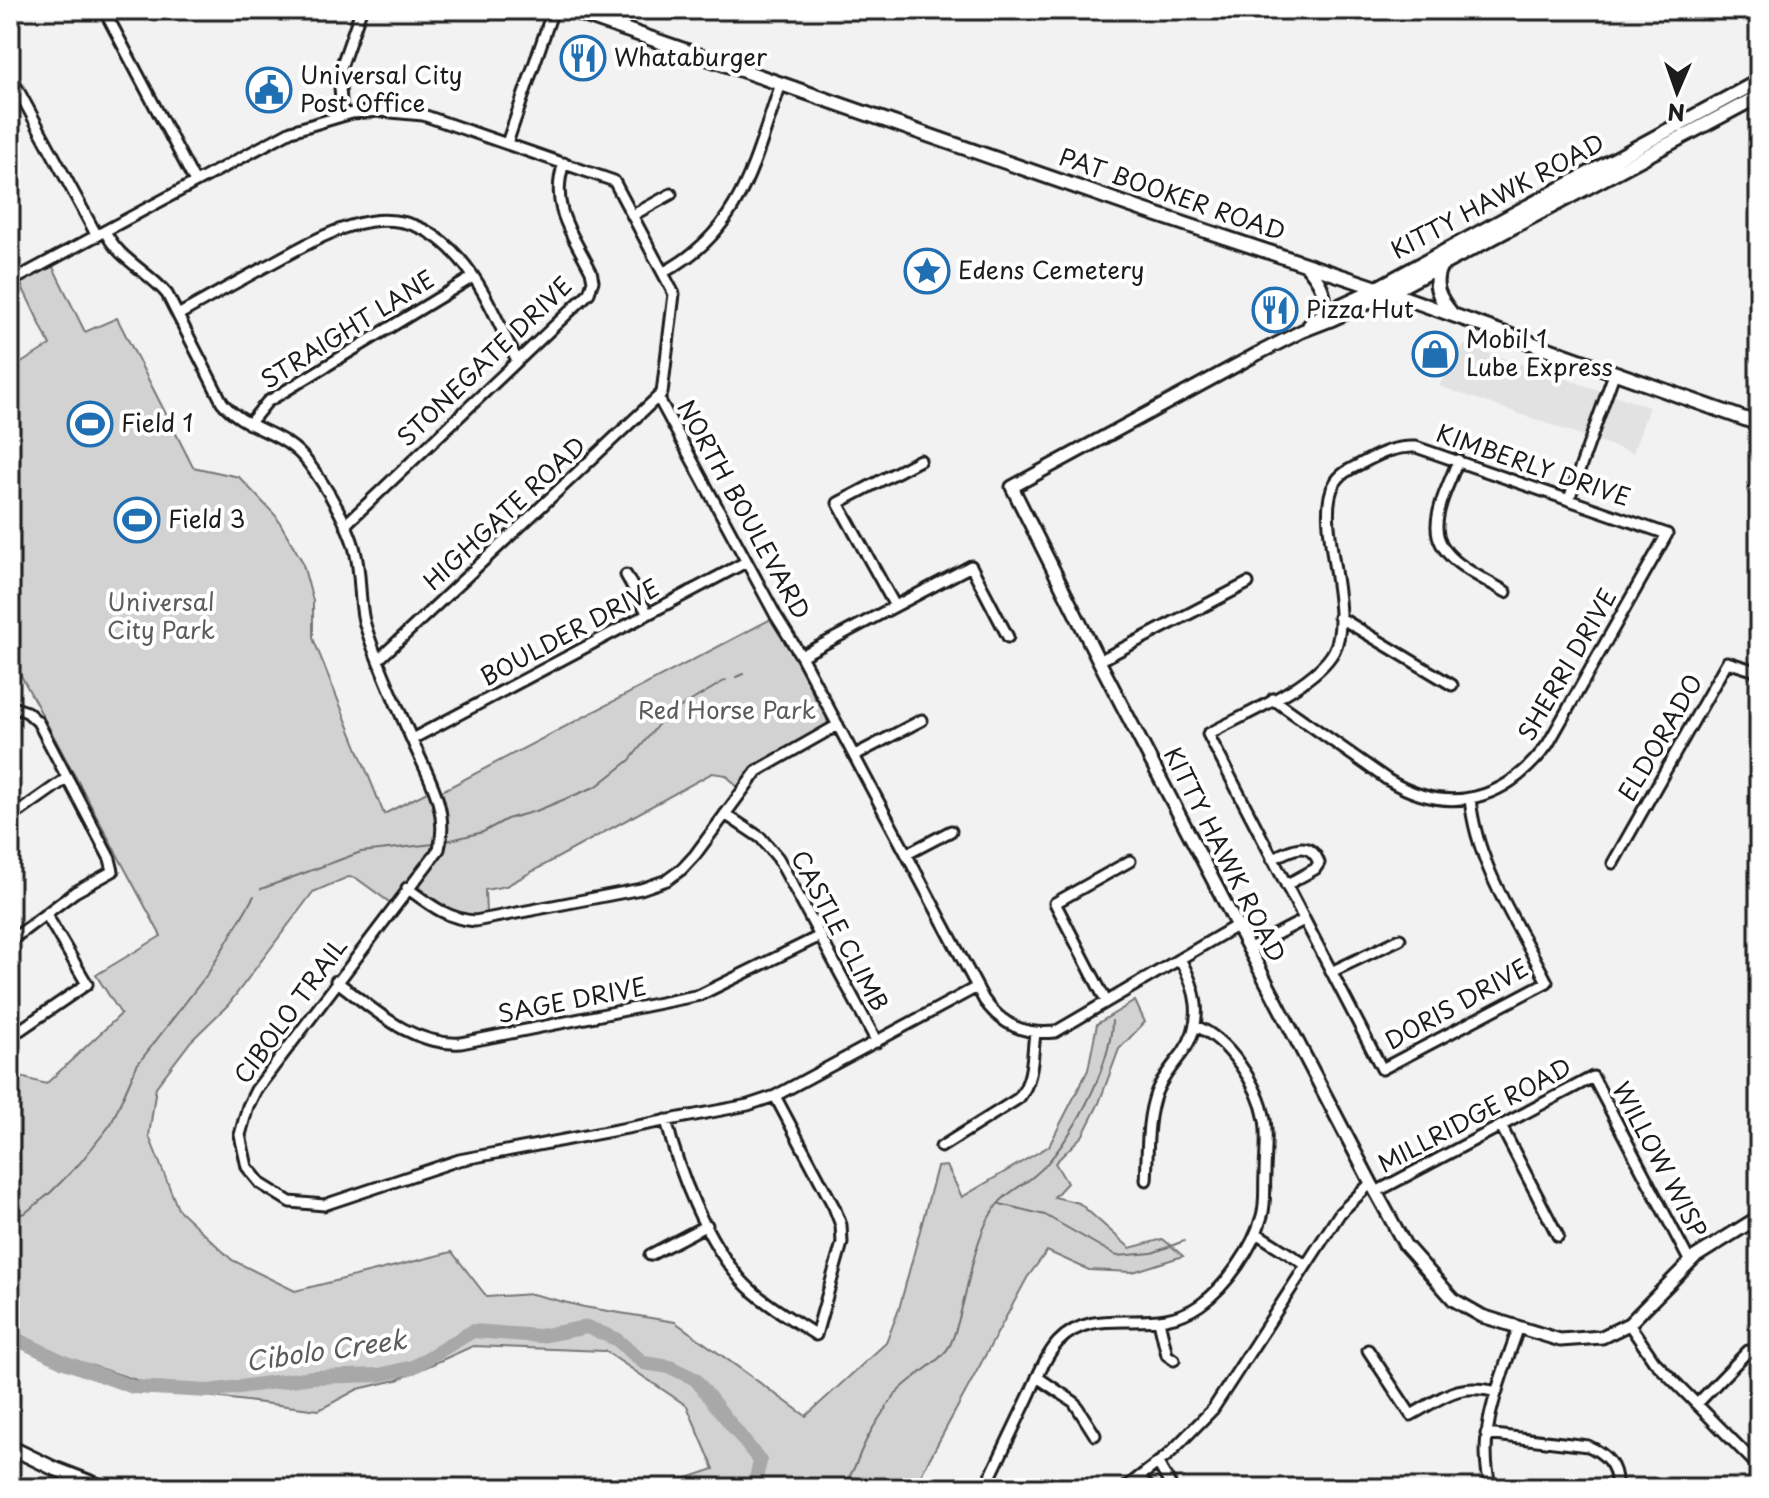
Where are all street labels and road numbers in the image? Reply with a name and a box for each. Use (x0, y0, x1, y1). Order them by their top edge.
street label: KITTY HAWK ROAD (1384, 124, 1610, 267)
street label: PAT BOOKER ROAD (1055, 138, 1291, 249)
street label: STRAIGHT LANE (253, 260, 441, 396)
street label: STONEGATE DRIVE (388, 267, 579, 454)
street label: NORTH BOULEVARD (669, 393, 820, 625)
street label: KIMBERLY DRIVE (1432, 414, 1636, 514)
street label: HIGHGATE ROAD (414, 427, 593, 598)
street label: BOULDER DRIVE (473, 569, 665, 694)
street label: SHERRI DRIVE (1508, 581, 1624, 747)
street label: ELDORADO (1608, 667, 1710, 807)
street label: KITTY HAWK ROAD (1156, 740, 1296, 968)
street label: CASTLE CLIMB (783, 843, 898, 1017)
street label: CIBOLO TRAIL (224, 929, 355, 1090)
street label: DORIS DRIVE (1378, 949, 1534, 1058)
street label: SAGE DRIVE (494, 967, 649, 1031)
street label: MILLRIDGE ROAD (1371, 1048, 1577, 1181)
street label: WILLOW WISP (1604, 1074, 1717, 1244)

